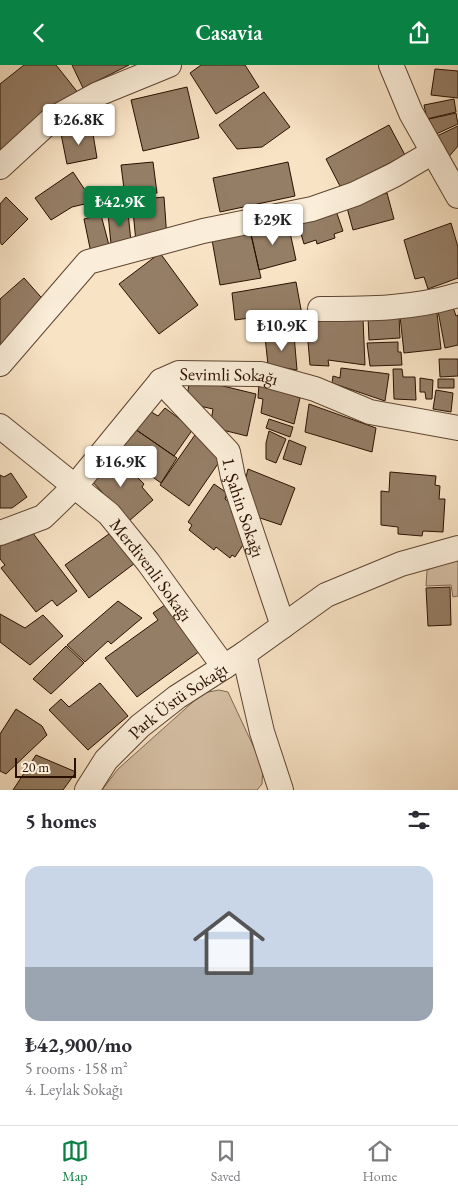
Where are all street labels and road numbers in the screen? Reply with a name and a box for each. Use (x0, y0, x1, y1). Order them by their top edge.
street label: Sevimli Sokağı (179, 362, 282, 390)
street label: 1. Şahin Sokağı (218, 455, 271, 561)
street label: Merdivenli Sokağı (105, 513, 199, 626)
street label: Park Üstü Sokağı (123, 656, 232, 743)

